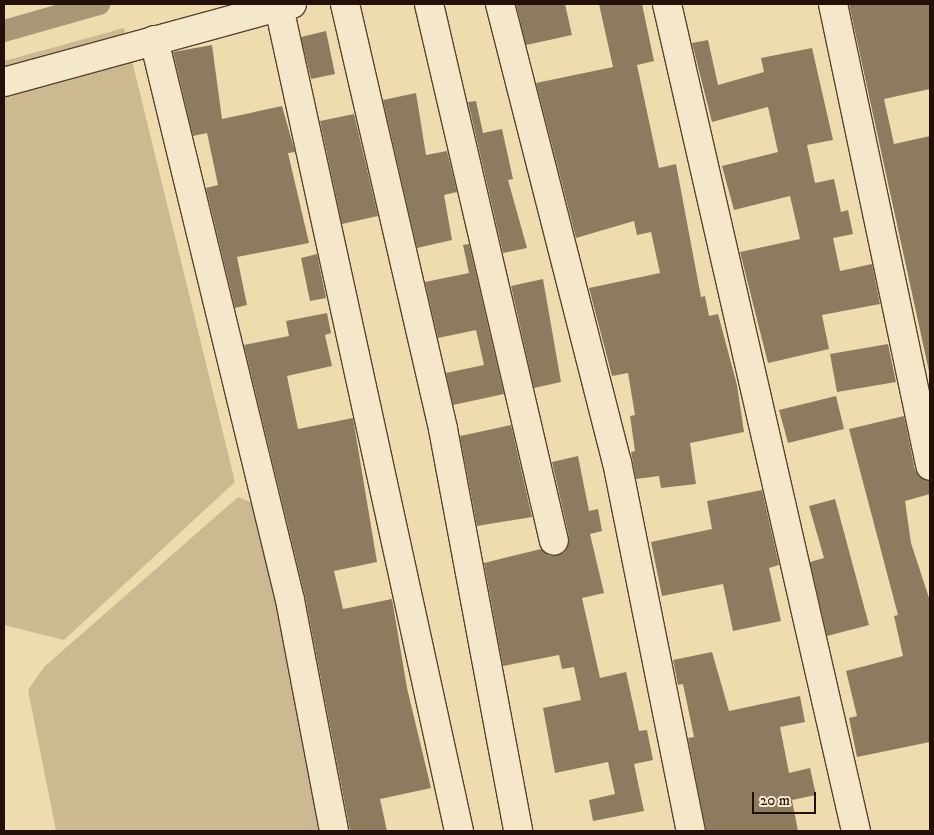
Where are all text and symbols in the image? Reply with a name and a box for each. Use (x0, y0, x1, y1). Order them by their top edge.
scale bar (754, 782, 818, 814)
text: 20 m (760, 791, 790, 810)

